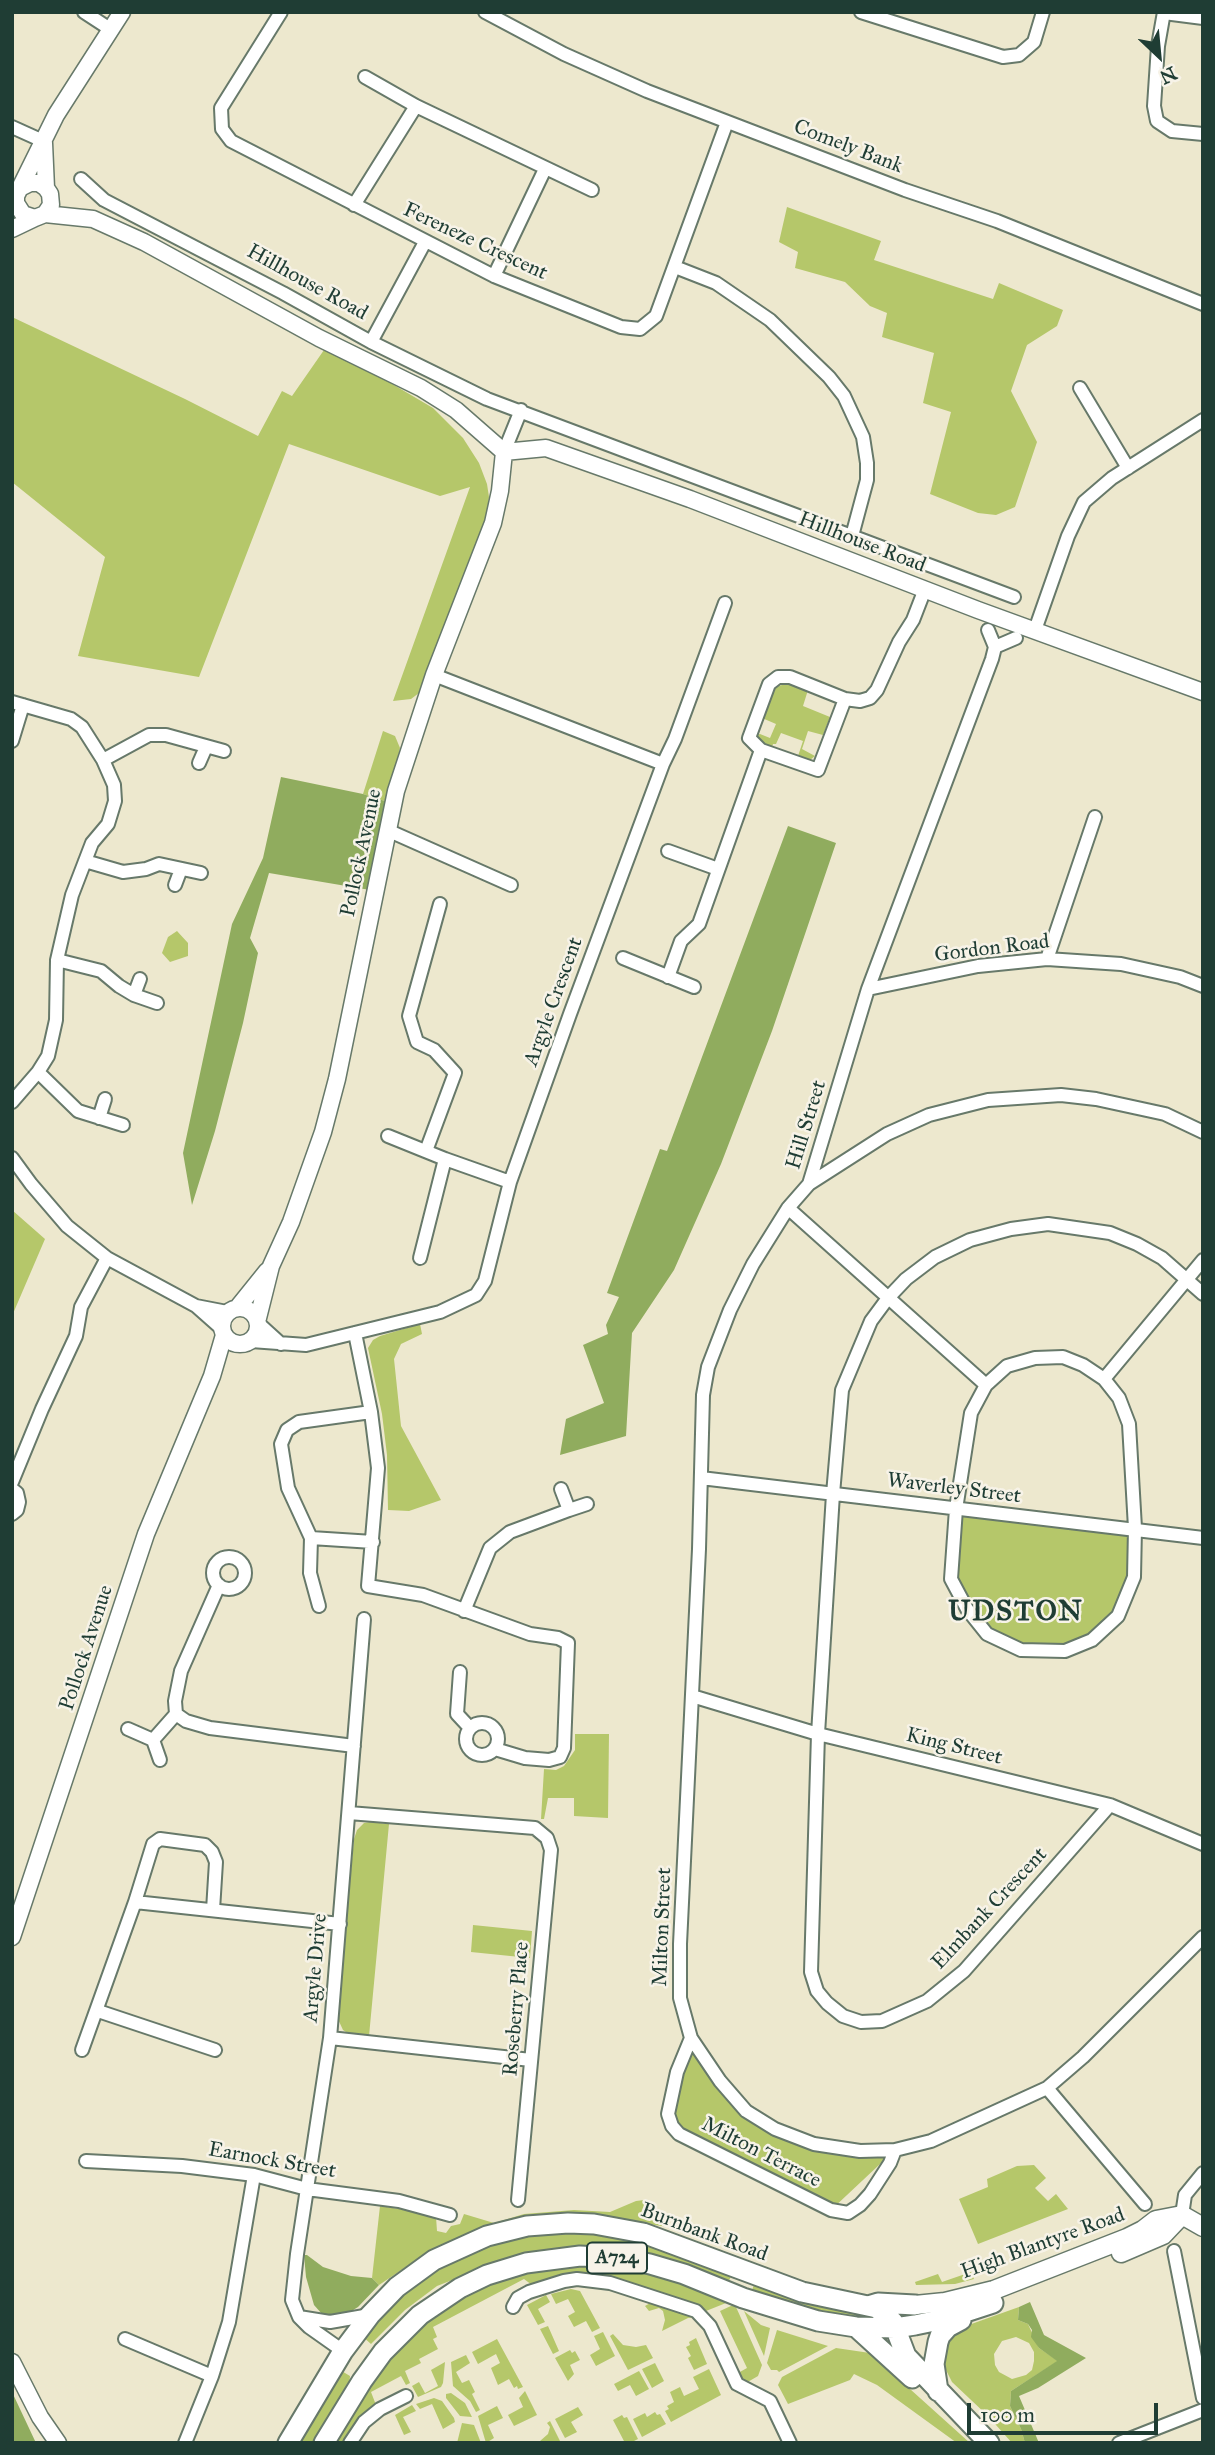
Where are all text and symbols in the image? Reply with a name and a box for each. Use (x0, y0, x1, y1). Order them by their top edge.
north arrow (1124, 21, 1194, 91)
text: N (1156, 61, 1181, 89)
street label: Comely Bank (790, 115, 906, 179)
street label: Fereneze Crescent (399, 198, 551, 286)
street label: Hillhouse Road (242, 239, 372, 327)
street label: Hillhouse Road (795, 507, 929, 579)
street label: Pollock Avenue (336, 787, 388, 919)
street label: Gordon Road (933, 929, 1051, 969)
street label: Argyle Crescent (519, 934, 589, 1070)
street label: Hill Street (782, 1077, 832, 1173)
street label: Waverley Street (886, 1468, 1022, 1510)
street label: Pollock Avenue (55, 1582, 119, 1714)
district label: UDSTON (949, 1596, 1083, 1630)
street label: King Street (903, 1723, 1005, 1771)
street label: Elmbank Crescent (927, 1843, 1053, 1975)
street label: Milton Street (648, 1867, 678, 1987)
street label: Argyle Drive (299, 1913, 333, 2023)
street label: Roseberry Place (499, 1941, 535, 2077)
street label: Milton Terrace (697, 2112, 825, 2194)
street label: Earnock Street (206, 2137, 338, 2185)
street label: Burnbank Road (637, 2198, 771, 2268)
street label: High Blantyre Road (958, 2203, 1128, 2285)
road number: A724 (587, 2242, 647, 2274)
scale bar (970, 2388, 1161, 2432)
text: 100 m (980, 2402, 1035, 2428)

